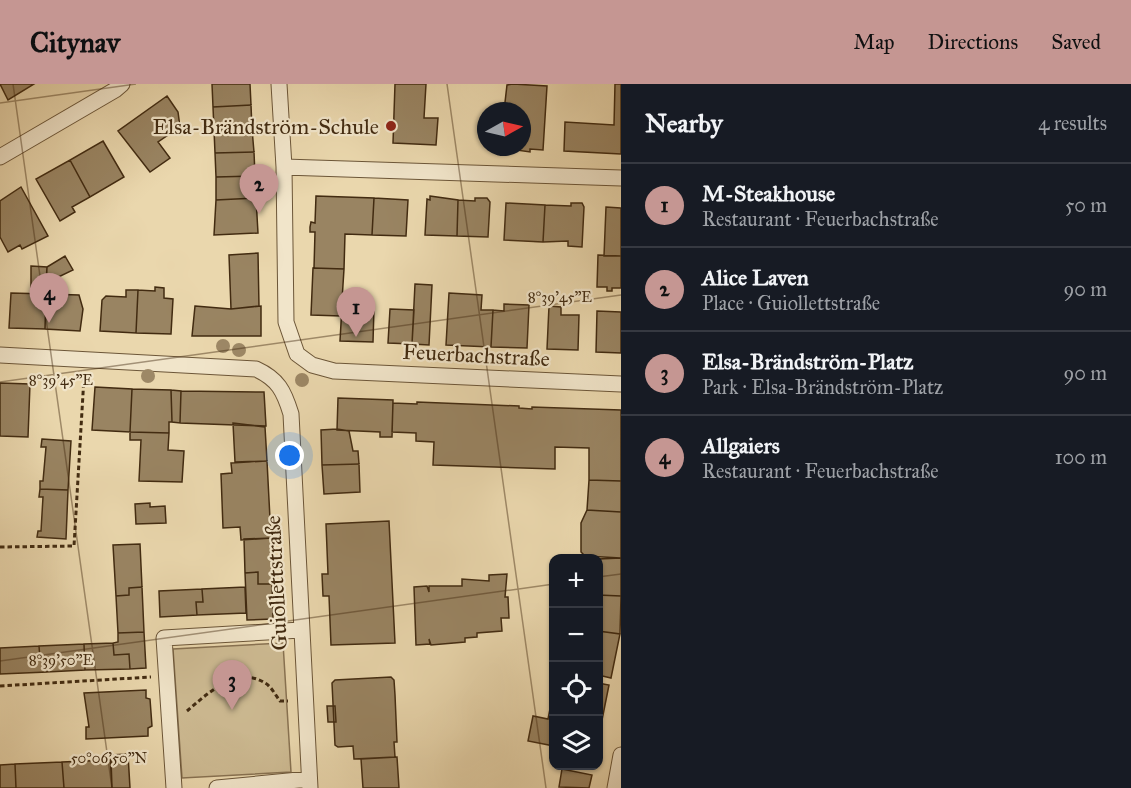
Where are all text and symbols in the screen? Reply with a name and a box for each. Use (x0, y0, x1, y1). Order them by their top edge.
text: Citynav (30, 25, 120, 60)
text: Map (854, 29, 895, 55)
text: Directions (928, 29, 1018, 55)
text: Saved (1051, 29, 1101, 55)
north arrow (477, 102, 531, 156)
text: Nearby (645, 107, 723, 139)
text: 4 results (1038, 111, 1107, 135)
place label: Elsa-Brändström-Schule (153, 113, 379, 140)
marker: Elsa-Brändström-Schule (384, 119, 398, 133)
pin: 2 (240, 164, 278, 214)
text: M-Steakhouse (702, 180, 835, 207)
text: 1 (661, 193, 668, 217)
text: 50 m (1065, 193, 1107, 217)
text: Restaurant · Feuerbachstraße (702, 207, 939, 231)
text: Alice Laven (702, 264, 809, 291)
pin: 4 (29, 274, 68, 323)
text: 2 (660, 277, 669, 301)
text: 90 m (1064, 277, 1107, 301)
pin: 1 (336, 288, 376, 337)
text: 8°39'45"E (528, 288, 592, 306)
text: Place · Guiollettstraße (702, 291, 880, 315)
street label: Feuerbachstraße (402, 338, 550, 372)
text: Elsa-Brändström-Platz (702, 348, 913, 375)
text: 3 (661, 361, 669, 385)
text: 90 m (1064, 361, 1107, 385)
text: 8°39'45"E (29, 371, 93, 389)
text: Park · Elsa-Brändström-Platz (702, 375, 943, 399)
text: Allgaiers (702, 432, 780, 459)
your location (275, 441, 304, 470)
text: 4 (659, 445, 670, 469)
text: 100 m (1055, 445, 1107, 469)
text: Restaurant · Feuerbachstraße (702, 459, 939, 483)
street label: Guiollettstraße (259, 515, 293, 651)
map controls (549, 554, 603, 770)
button: + (549, 554, 603, 608)
button: − (549, 608, 603, 662)
text: 8°39'50"E (29, 651, 94, 669)
pin: 3 (212, 660, 252, 710)
button: locate (549, 662, 603, 716)
button: layers (549, 716, 603, 770)
text: 50°06'50"N (71, 749, 148, 767)

